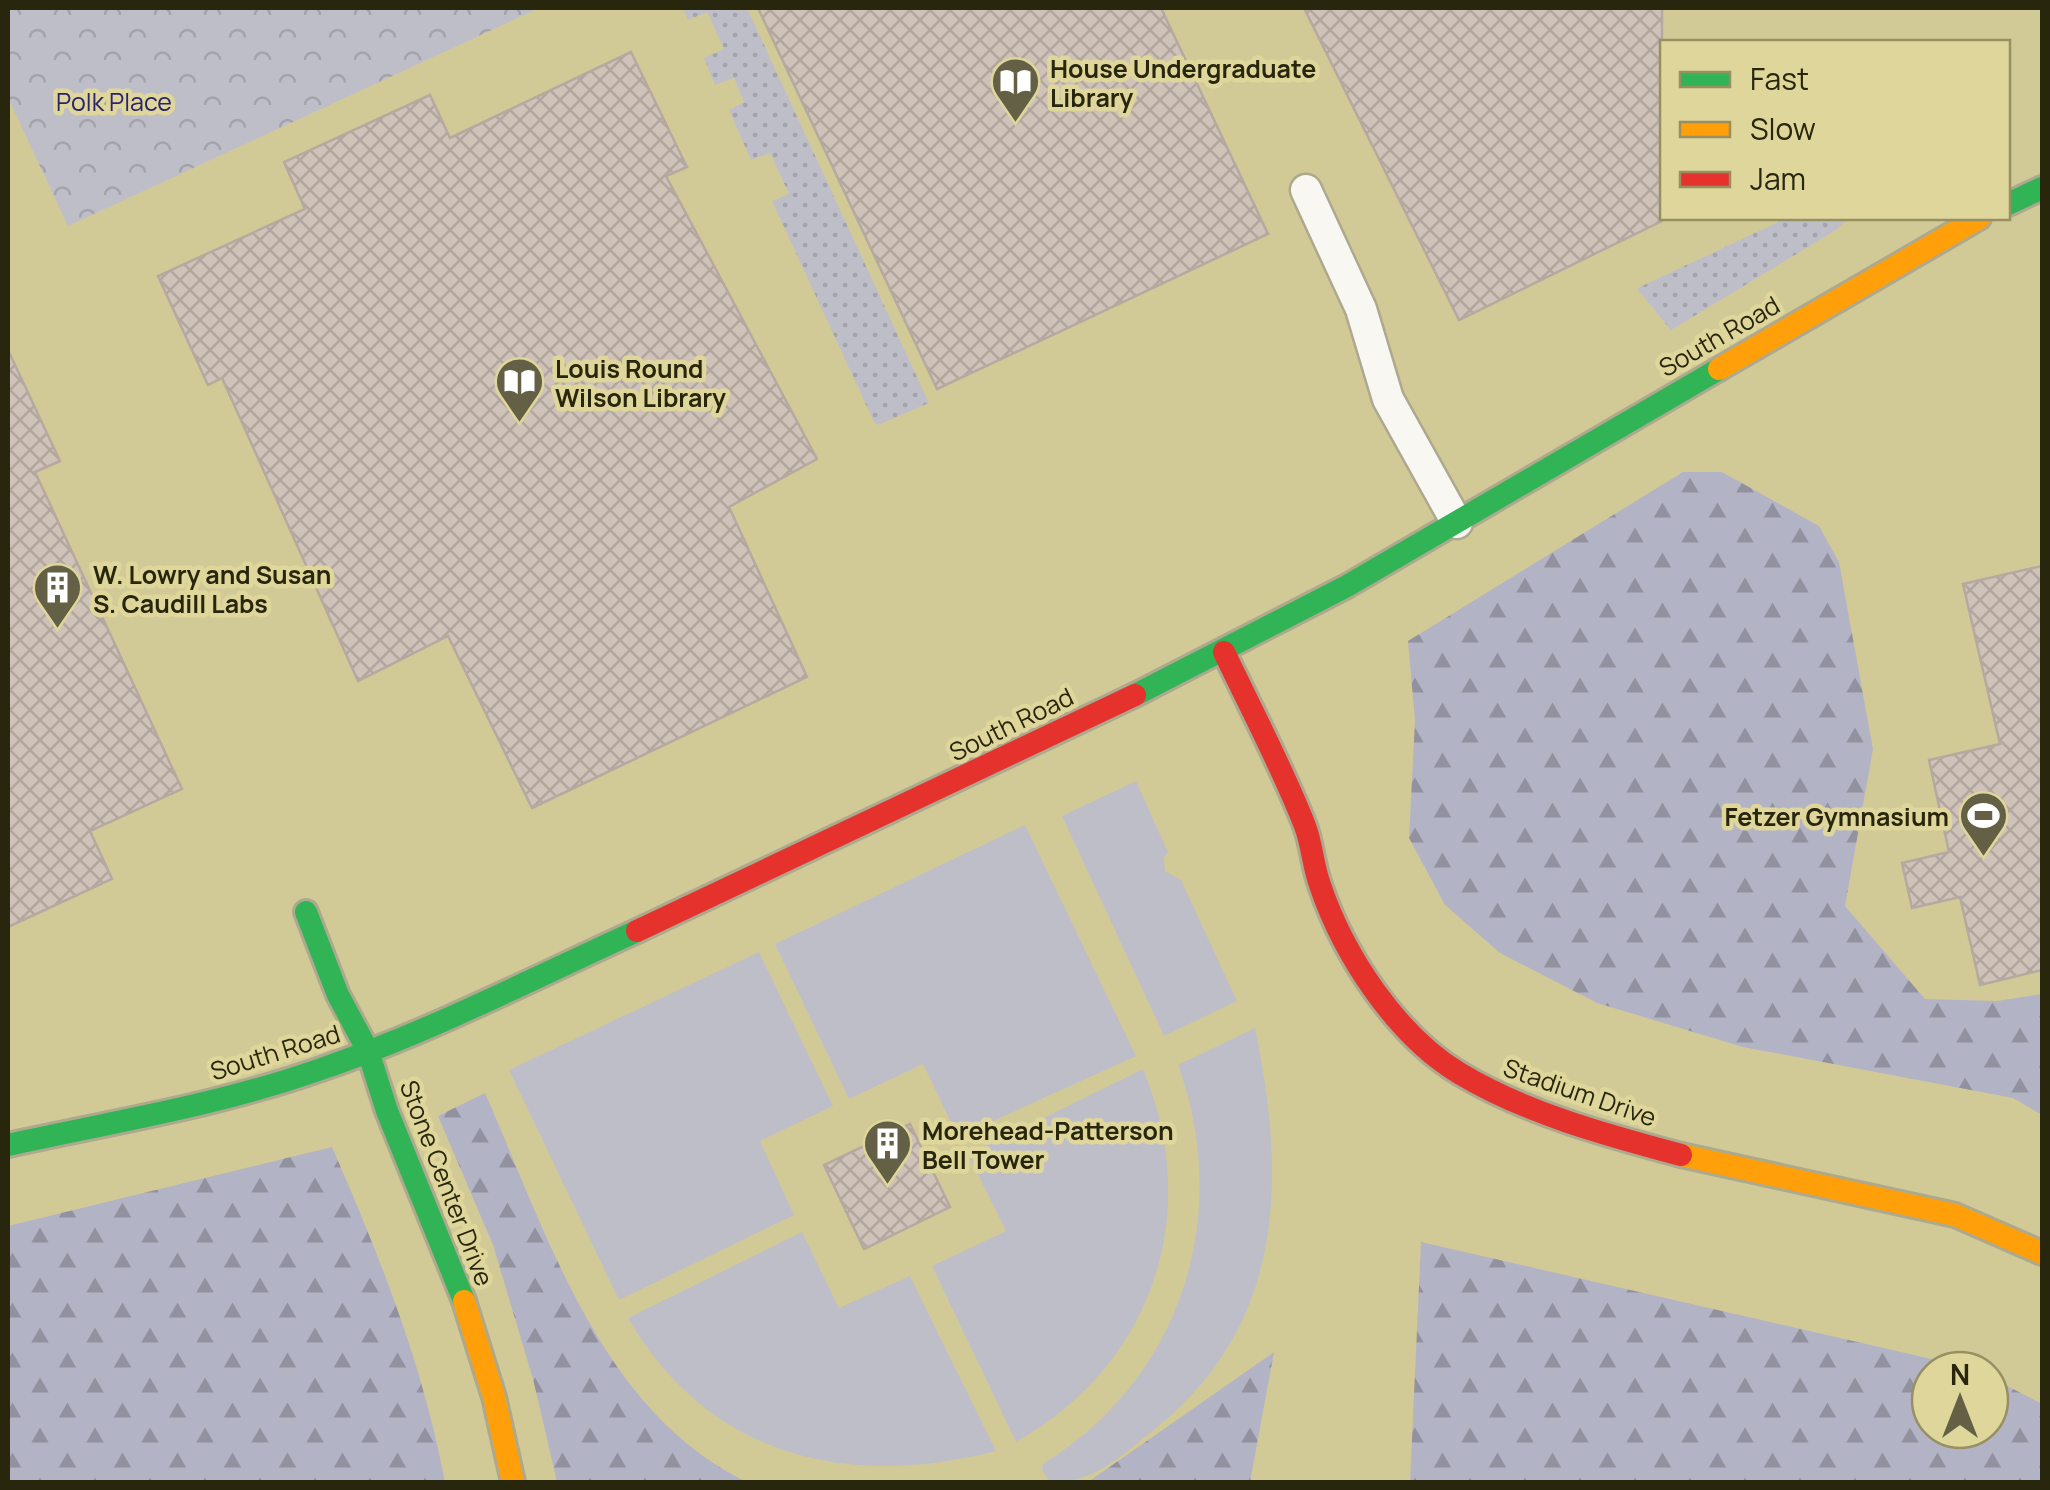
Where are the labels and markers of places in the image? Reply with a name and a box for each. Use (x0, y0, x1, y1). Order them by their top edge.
place label: House Undergraduate Library (1050, 51, 1316, 115)
library icon: House Undergraduate Library (989, 56, 1041, 124)
place label: Louis Round Wilson Library (555, 351, 726, 415)
library icon: Louis Round Wilson Library (494, 356, 546, 424)
place label: W. Lowry and Susan S. Caudill Labs (93, 557, 331, 621)
building icon: W. Lowry and Susan S. Caudill Labs (32, 562, 84, 630)
sports icon: Fetzer Gymnasium (1958, 790, 2010, 858)
place label: Fetzer Gymnasium (1725, 799, 1949, 834)
place label: Morehead-Patterson Bell Tower (922, 1113, 1174, 1177)
building icon: Morehead-Patterson Bell Tower (861, 1118, 913, 1186)

